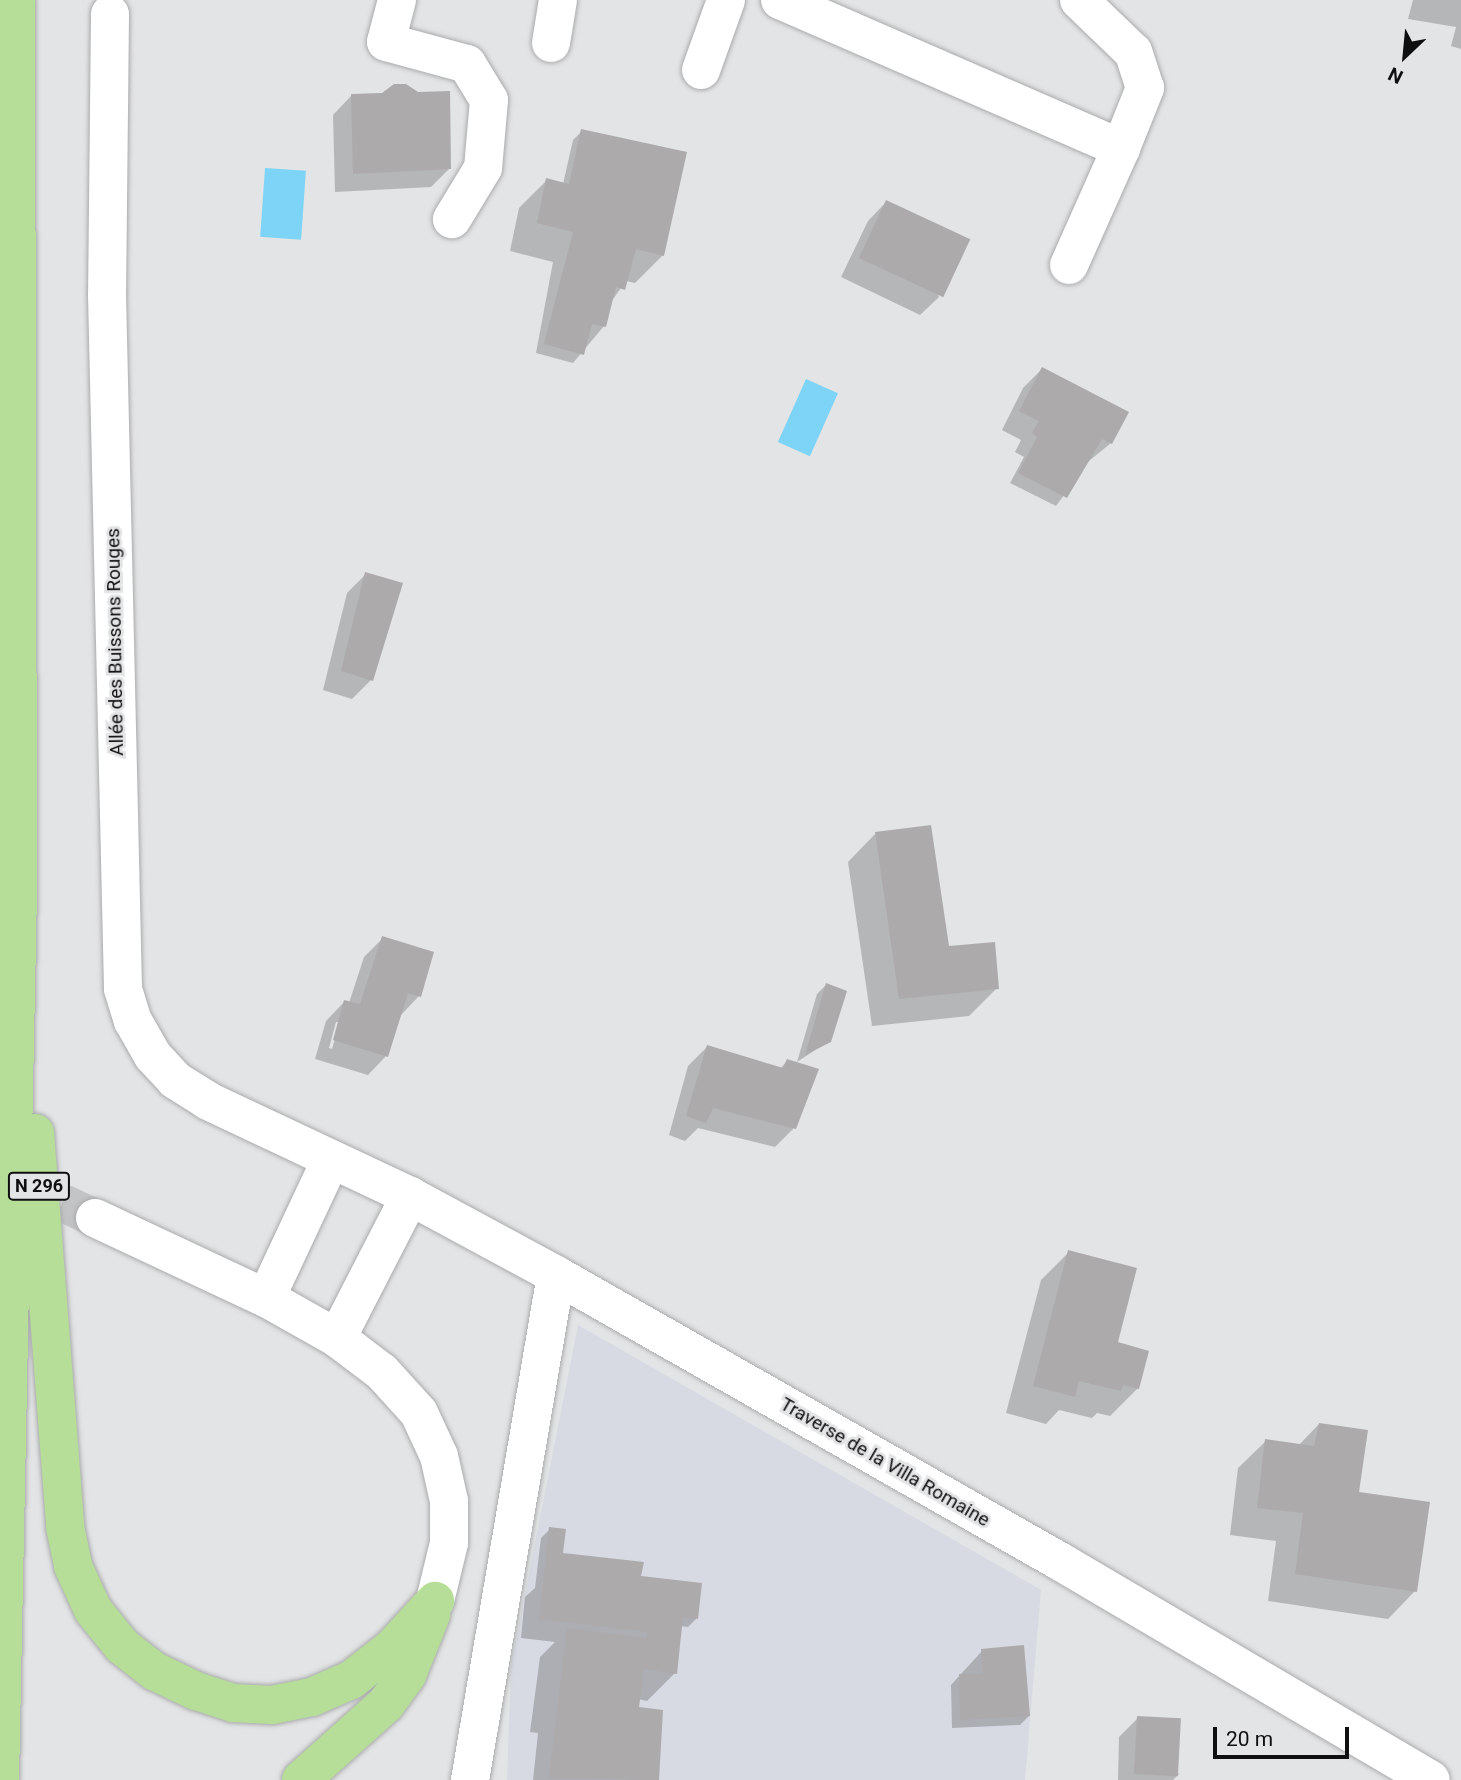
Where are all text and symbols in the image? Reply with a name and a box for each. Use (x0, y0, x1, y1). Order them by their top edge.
north arrow (1370, 21, 1440, 91)
text: N (1385, 62, 1407, 89)
street label: Allée des Buissons Rouges (102, 528, 128, 756)
road number: N 296 (7, 1171, 70, 1200)
street label: Traverse de la Villa Romaine (776, 1393, 994, 1531)
scale bar (1216, 1714, 1352, 1758)
text: 20 m (1226, 1727, 1273, 1751)

